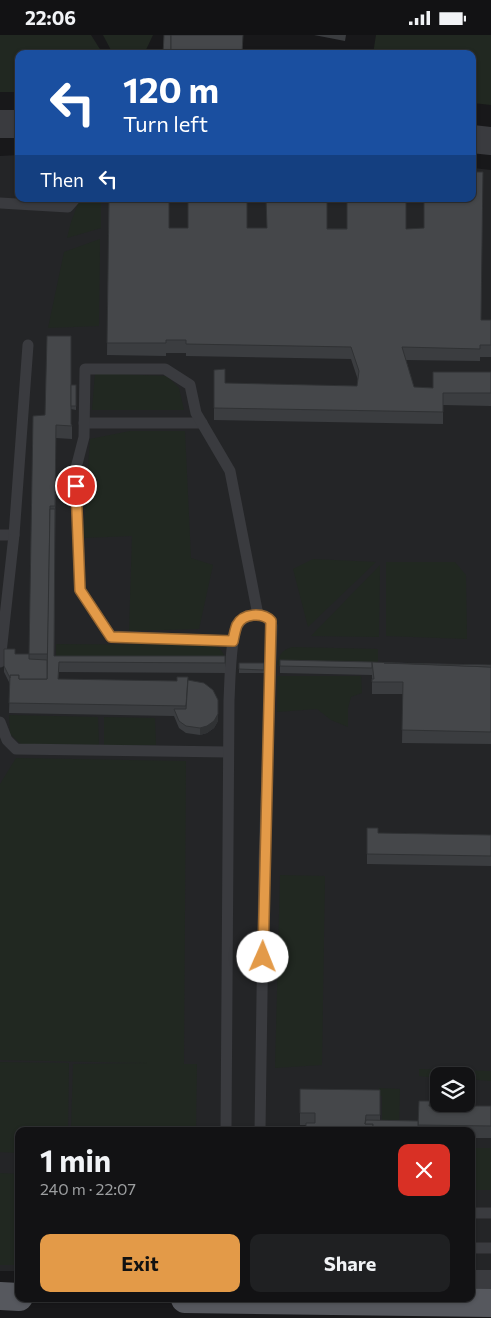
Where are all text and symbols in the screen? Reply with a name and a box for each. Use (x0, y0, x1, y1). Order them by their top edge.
text: 22:06 (25, 6, 76, 29)
text: 120 m (123, 67, 219, 110)
icon: left (40, 70, 105, 135)
text: Turn left (123, 110, 208, 137)
icon: left (94, 165, 122, 193)
text: Then (40, 168, 84, 191)
pin (55, 465, 97, 507)
icon: arrive (62, 472, 90, 500)
position arrow (236, 930, 288, 982)
map controls (430, 1067, 475, 1112)
button: layers (430, 1067, 475, 1112)
text: 1 min (40, 1141, 111, 1178)
button: close (398, 1144, 450, 1196)
text: 240 m · 22:07 (40, 1179, 136, 1198)
button: Exit (40, 1234, 240, 1292)
button: Share (250, 1234, 450, 1292)

